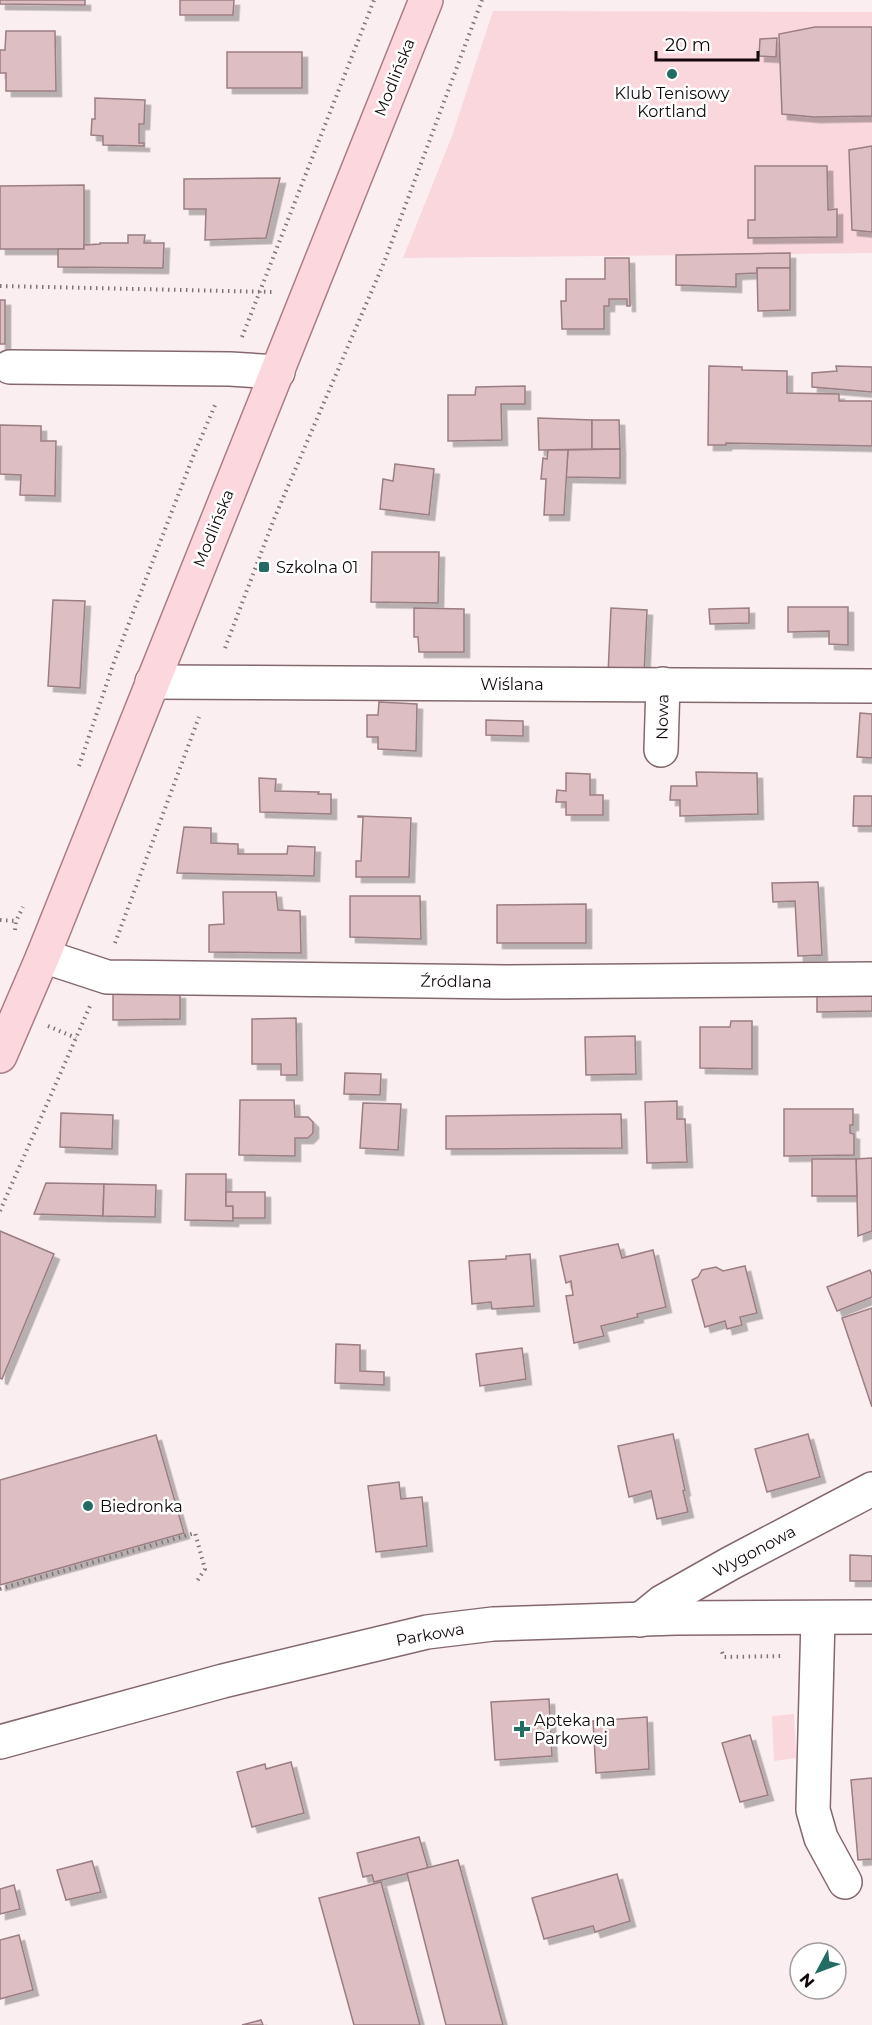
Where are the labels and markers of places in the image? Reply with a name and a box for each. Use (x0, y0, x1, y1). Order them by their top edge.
marker: Klub Tenisowy Kortland (665, 67, 679, 81)
place label: Klub Tenisowy Kortland (615, 84, 730, 121)
place label: Szkolna 01 (276, 558, 358, 577)
marker: Szkolna 01 (257, 560, 271, 574)
place label: Biedronka (100, 1497, 183, 1516)
marker: Biedronka (81, 1499, 95, 1513)
place label: Apteka na Parkowej (534, 1711, 615, 1748)
marker: Apteka na Parkowej (515, 1722, 529, 1736)

